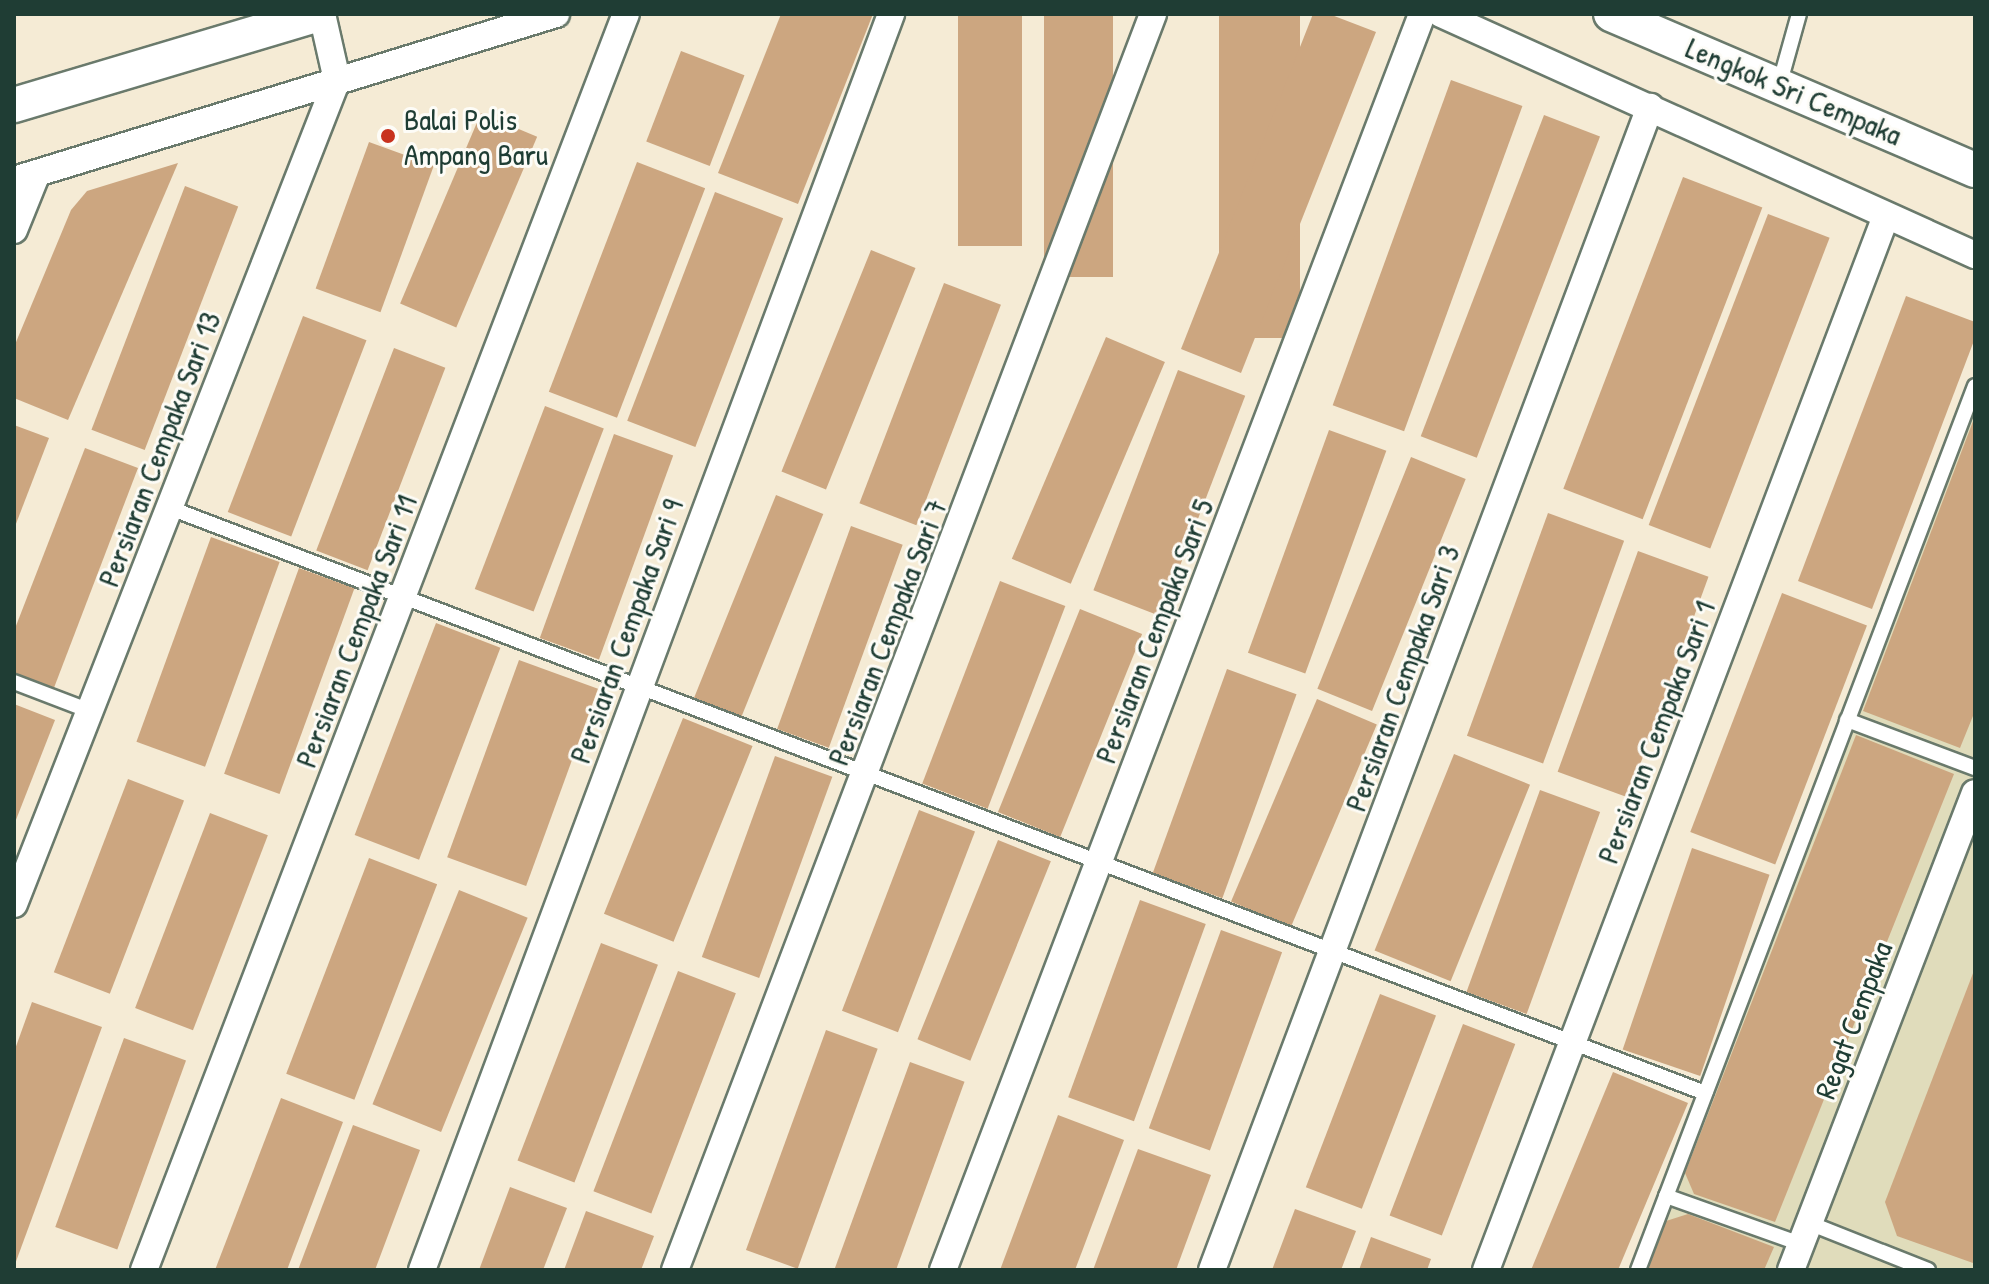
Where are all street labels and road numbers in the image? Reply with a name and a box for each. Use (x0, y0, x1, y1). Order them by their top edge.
street label: Lengkok Sri Cempaka (1681, 29, 1907, 153)
street label: Persiaran Cempaka Sari 13 (90, 307, 228, 591)
street label: Persiaran Cempaka Sari 11 (287, 490, 425, 772)
street label: Persiaran Cempaka Sari 9 (562, 494, 690, 768)
street label: Persiaran Cempaka Sari 7 (820, 494, 954, 770)
street label: Persiaran Cempaka Sari 5 (1087, 494, 1221, 768)
street label: Persiaran Cempaka Sari 3 (1337, 540, 1467, 816)
street label: Persiaran Cempaka Sari 1 (1589, 596, 1723, 868)
street label: Regat Cempaka (1807, 936, 1899, 1104)

